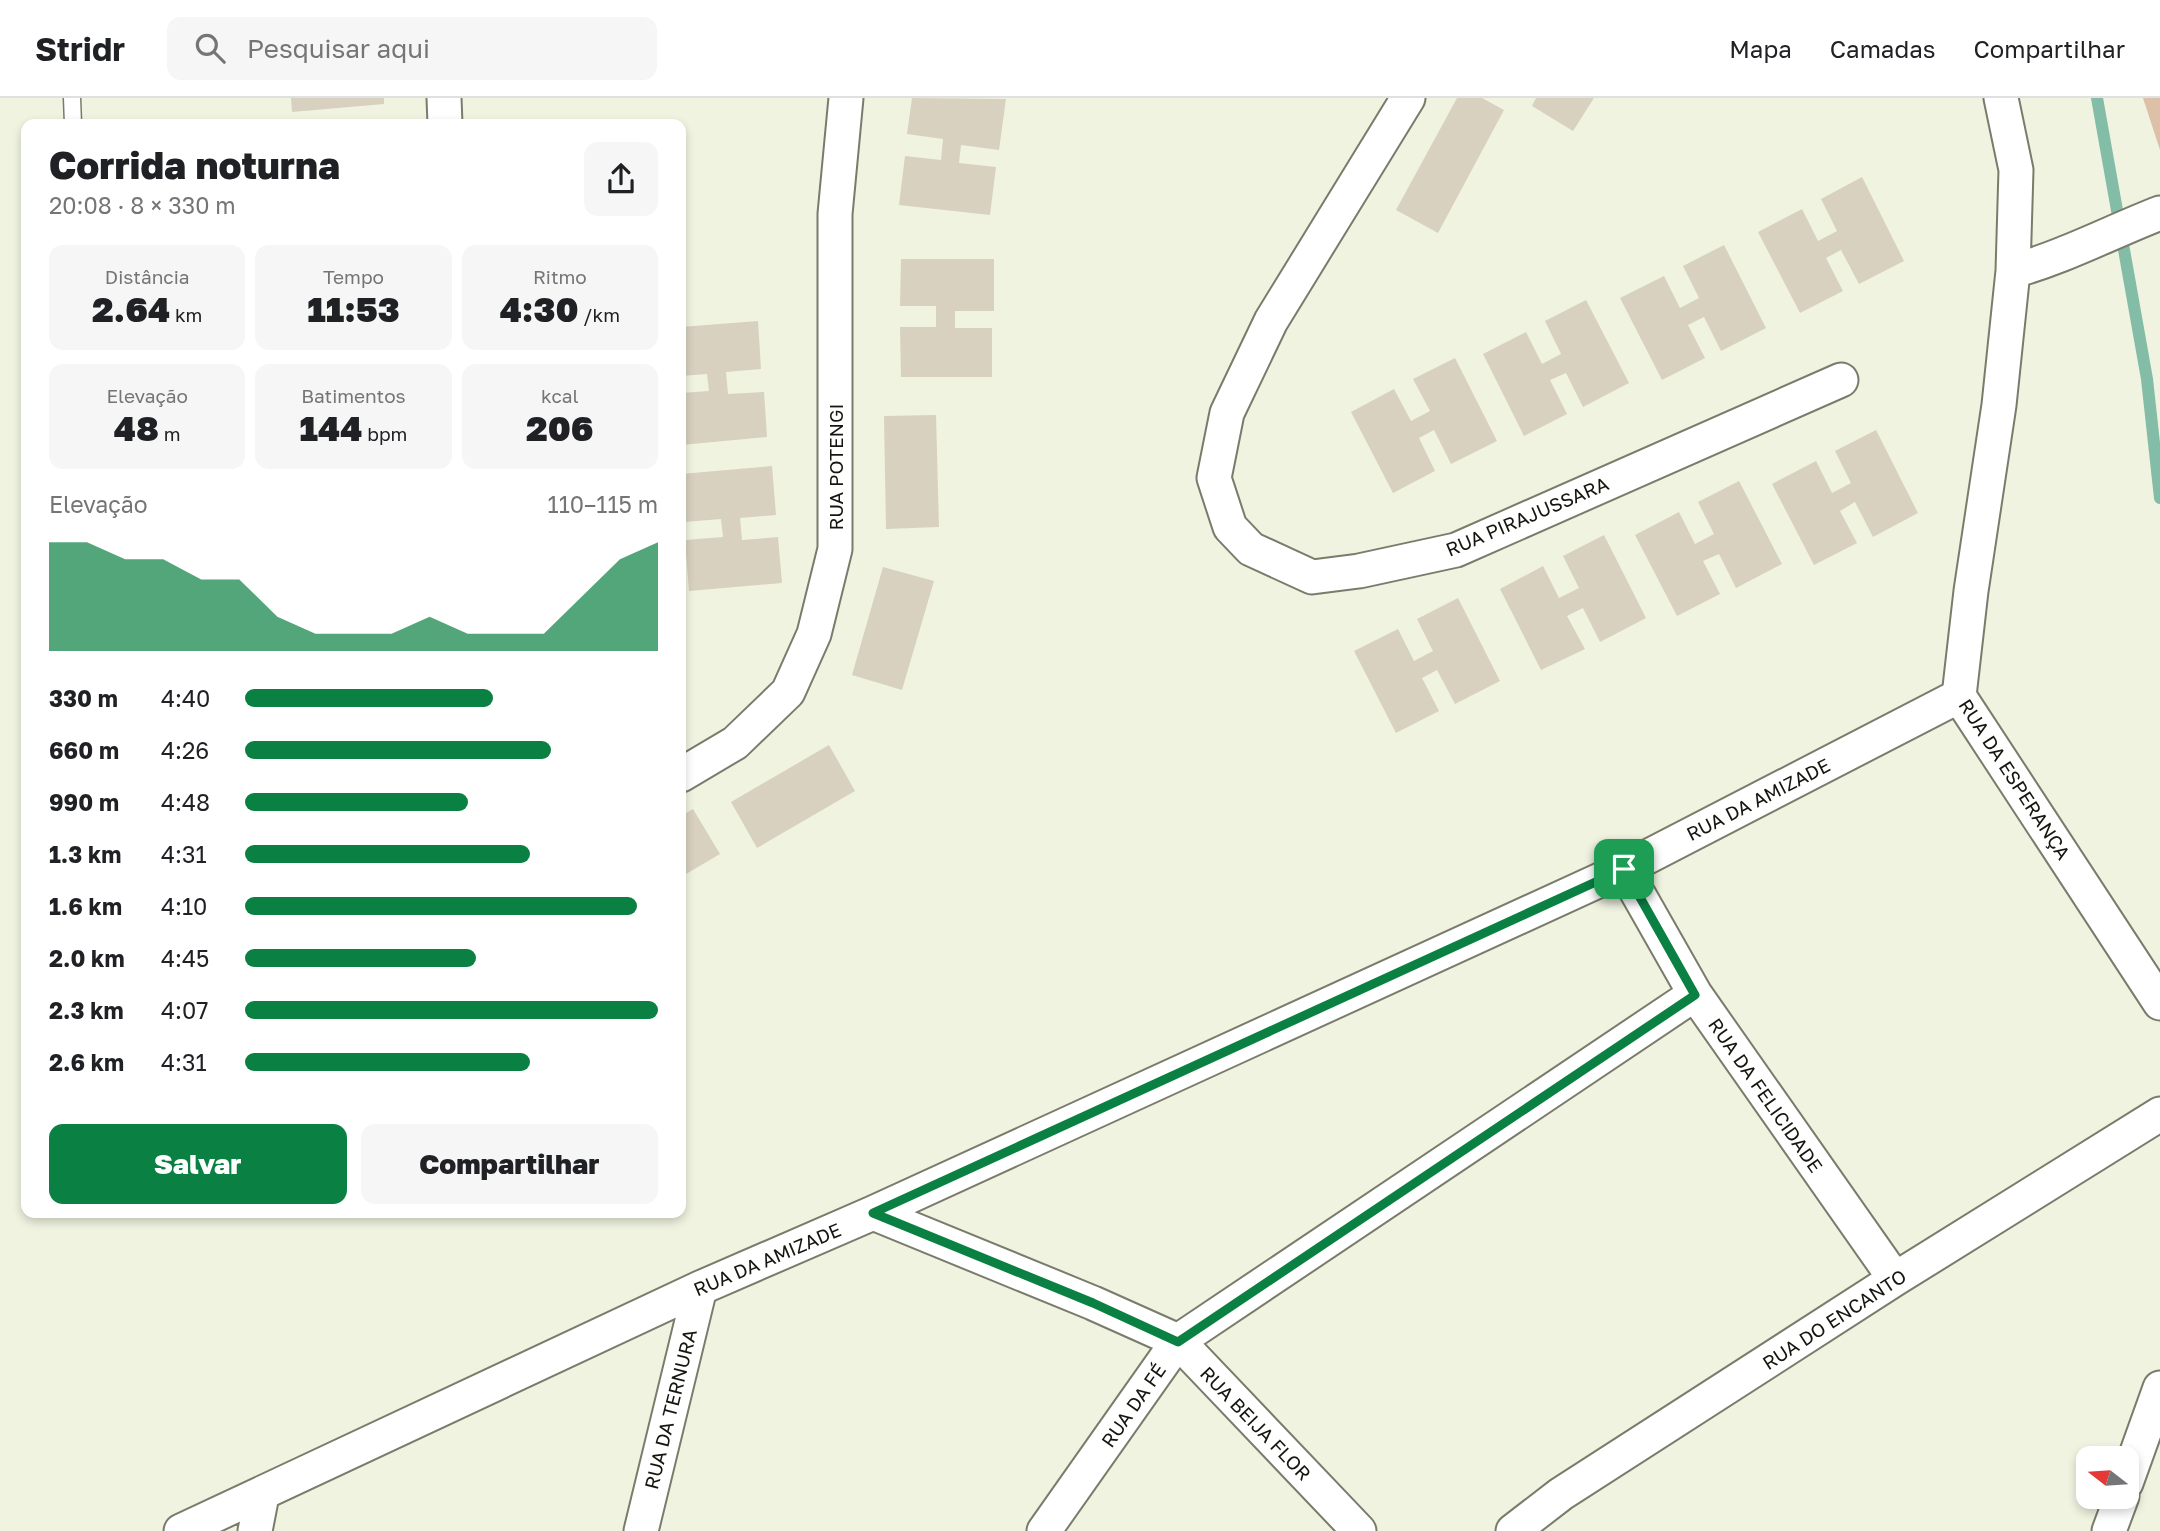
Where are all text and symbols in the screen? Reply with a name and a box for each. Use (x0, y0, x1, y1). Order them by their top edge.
search box (167, 17, 657, 80)
text: Stridr (35, 29, 125, 68)
icon: search (191, 29, 229, 67)
text: Pesquisar aqui (247, 33, 430, 64)
text: Mapa (1729, 34, 1792, 63)
text: Camadas (1830, 34, 1935, 63)
text: Compartilhar (1973, 34, 2125, 63)
text: Corrida noturna (49, 142, 340, 187)
button: share (584, 142, 658, 216)
text: 20:08 · 8 × 330 m (49, 191, 236, 219)
text: Distância (105, 265, 190, 288)
text: Tempo (323, 265, 384, 288)
text: Ritmo (533, 265, 587, 288)
text: 2.64 (92, 288, 170, 330)
text: 11:53 (307, 288, 400, 330)
text: 4:30 (500, 288, 579, 330)
text: km (170, 303, 202, 326)
text: /km (579, 303, 620, 326)
text: Elevação (106, 384, 188, 407)
text: Batimentos (301, 384, 406, 407)
text: kcal (541, 384, 579, 407)
street label: RUA POTENGI (824, 404, 847, 530)
text: 48 (114, 407, 159, 449)
text: 144 (300, 407, 362, 449)
text: 206 (526, 407, 594, 449)
text: m (159, 422, 181, 445)
text: bpm (362, 422, 407, 445)
street label: RUA PIRAJUSSARA (1442, 471, 1612, 561)
text: Elevação (49, 490, 148, 518)
text: 110–115 m (547, 490, 658, 518)
text: 330 m (49, 684, 118, 712)
text: 4:40 (161, 684, 210, 712)
street label: RUA DA ESPERANÇA (1954, 694, 2076, 864)
text: 660 m (49, 736, 119, 764)
text: 4:26 (161, 736, 209, 764)
street label: RUA DA AMIZADE (1682, 753, 1834, 845)
text: 990 m (49, 788, 119, 816)
text: 4:48 (161, 788, 210, 816)
pin (1594, 839, 1654, 899)
text: 1.3 km (49, 840, 121, 868)
text: 4:31 (161, 840, 207, 868)
icon: arrive (1605, 850, 1643, 888)
text: 1.6 km (49, 892, 122, 920)
text: 4:10 (161, 892, 207, 920)
text: 2.0 km (49, 944, 125, 972)
text: 4:45 (161, 944, 209, 972)
text: 2.3 km (49, 996, 124, 1024)
text: 4:07 (161, 996, 208, 1024)
street label: RUA DA FELICIDADE (1704, 1013, 1828, 1177)
text: 2.6 km (49, 1048, 124, 1076)
text: 4:31 (161, 1048, 207, 1076)
button: Salvar (49, 1124, 347, 1204)
button: Compartilhar (361, 1124, 658, 1204)
street label: RUA DA AMIZADE (690, 1218, 844, 1300)
street label: RUA DO ENCANTO (1758, 1264, 1910, 1374)
street label: RUA DA TERNURA (639, 1326, 701, 1491)
street label: RUA DA FÉ (1096, 1359, 1170, 1451)
street label: RUA BEIJA FLOR (1196, 1361, 1316, 1485)
north arrow (2076, 1446, 2138, 1508)
map controls (2076, 1446, 2139, 1509)

